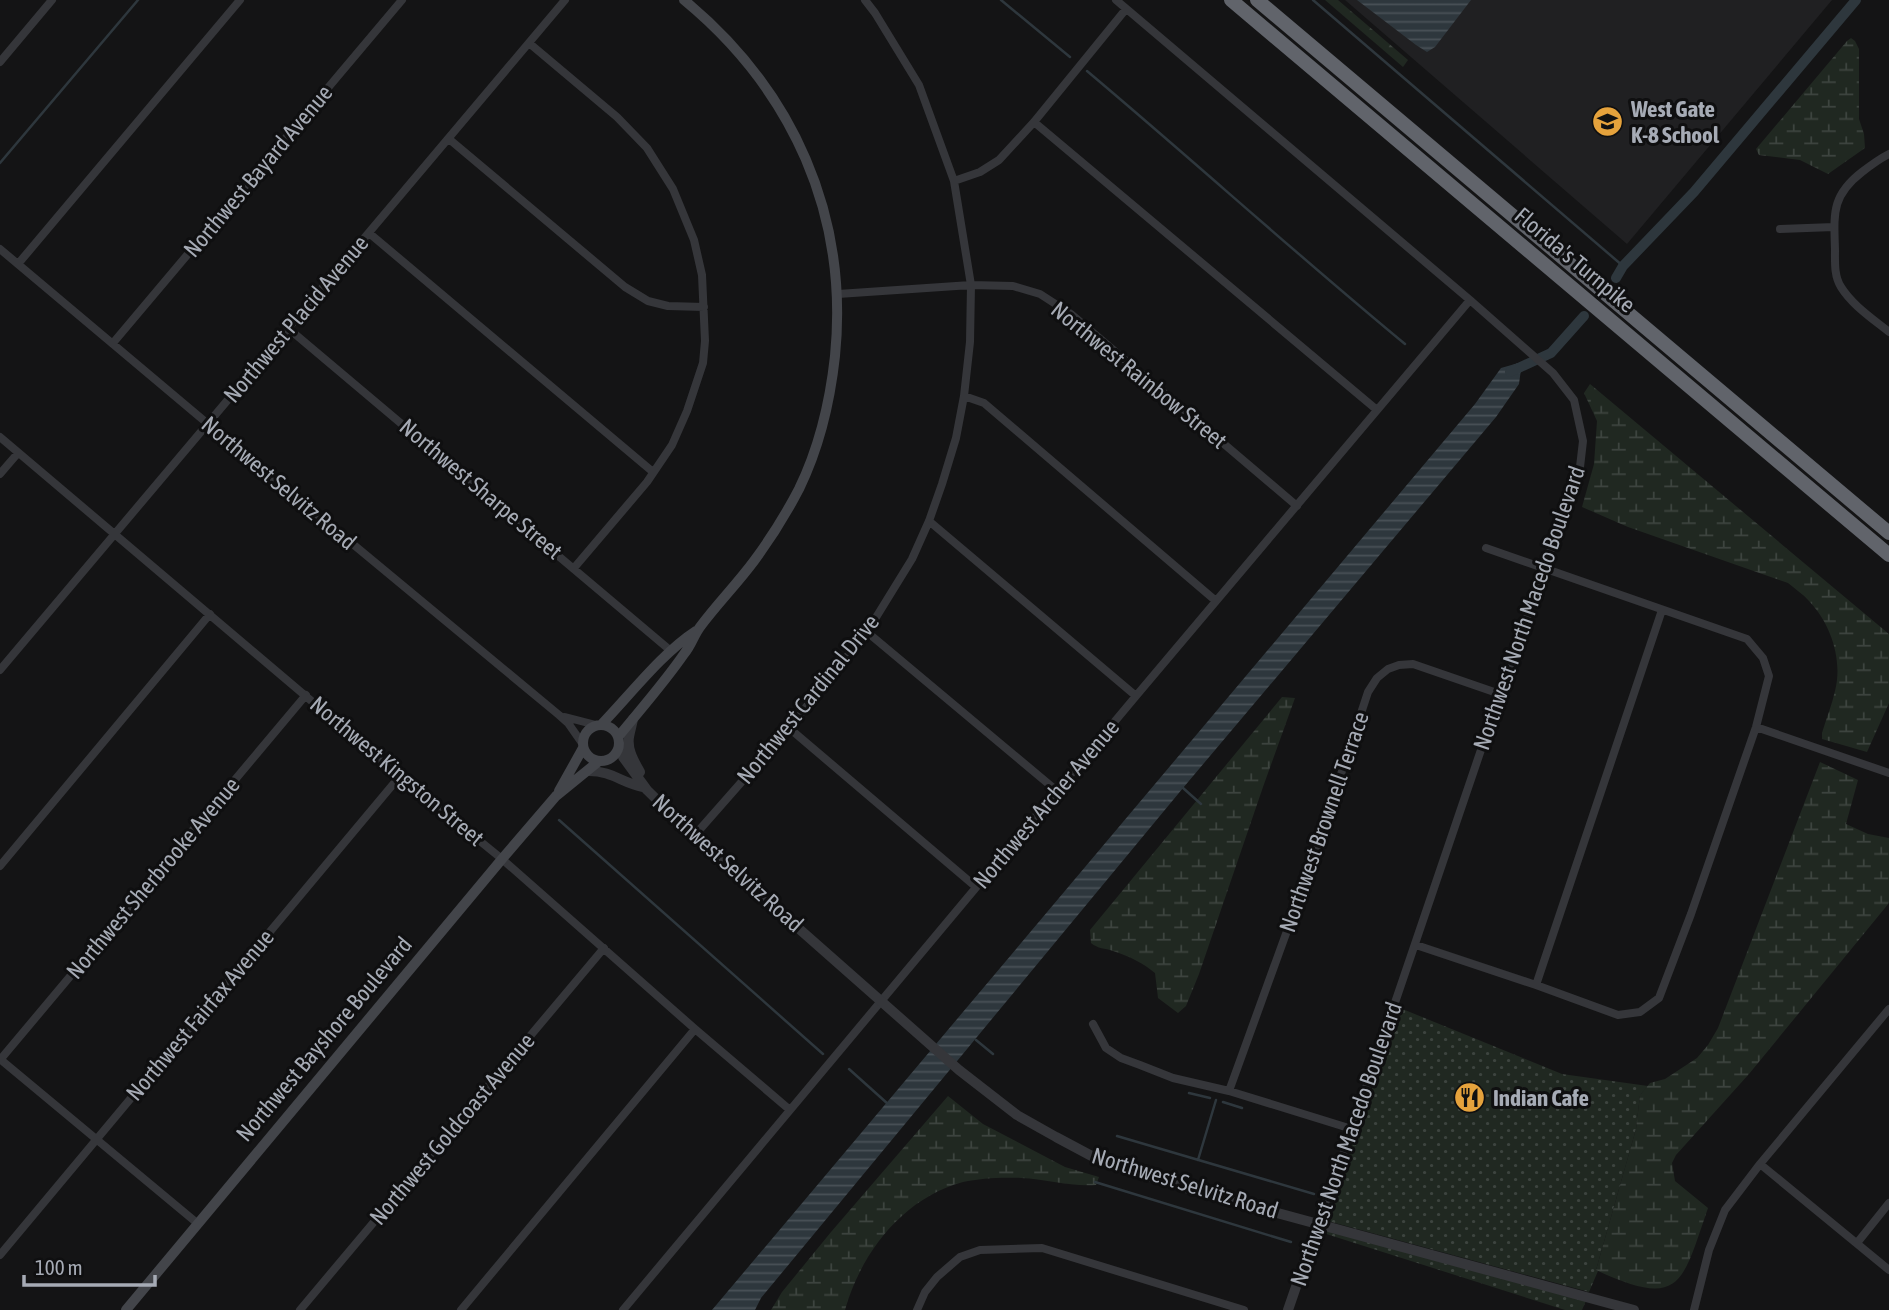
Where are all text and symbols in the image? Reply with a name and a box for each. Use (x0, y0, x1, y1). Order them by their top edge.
street label: Northwest Bayard Avenue (178, 80, 338, 262)
place label: West Gate K-8 School (1630, 96, 1720, 148)
school or university icon: West Gate K-8 School (1591, 105, 1625, 139)
street label: Florida's Turnpike (1510, 202, 1640, 318)
street label: Northwest Placid Avenue (219, 230, 373, 408)
street label: Northwest Rainbow Street (1046, 296, 1232, 454)
street label: Northwest Selvitz Road (197, 411, 361, 555)
street label: Northwest Sharpe Street (395, 414, 567, 564)
street label: Northwest North Macedo Boulevard (1468, 463, 1590, 753)
street label: Northwest Cardinal Drive (732, 609, 884, 789)
street label: Northwest Kingston Street (305, 691, 489, 851)
street label: Northwest Brownell Terrace (1274, 708, 1374, 936)
street label: Northwest Archer Avenue (968, 714, 1124, 894)
street label: Northwest Sherbrooke Avenue (61, 772, 245, 984)
street label: Northwest Selvitz Road (647, 789, 809, 937)
street label: Northwest Fairfax Avenue (121, 924, 279, 1106)
street label: Northwest Bayshore Boulevard (231, 932, 417, 1146)
street label: Northwest North Macedo Boulevard (1285, 999, 1407, 1289)
street label: Northwest Goldcoast Avenue (364, 1028, 540, 1230)
restaurant icon: Indian Cafe (1453, 1081, 1487, 1115)
place label: Indian Cafe (1493, 1085, 1589, 1111)
street label: Northwest Selvitz Road (1089, 1142, 1281, 1224)
scale bar (24, 1244, 156, 1288)
text: 100 m (35, 1255, 83, 1279)

